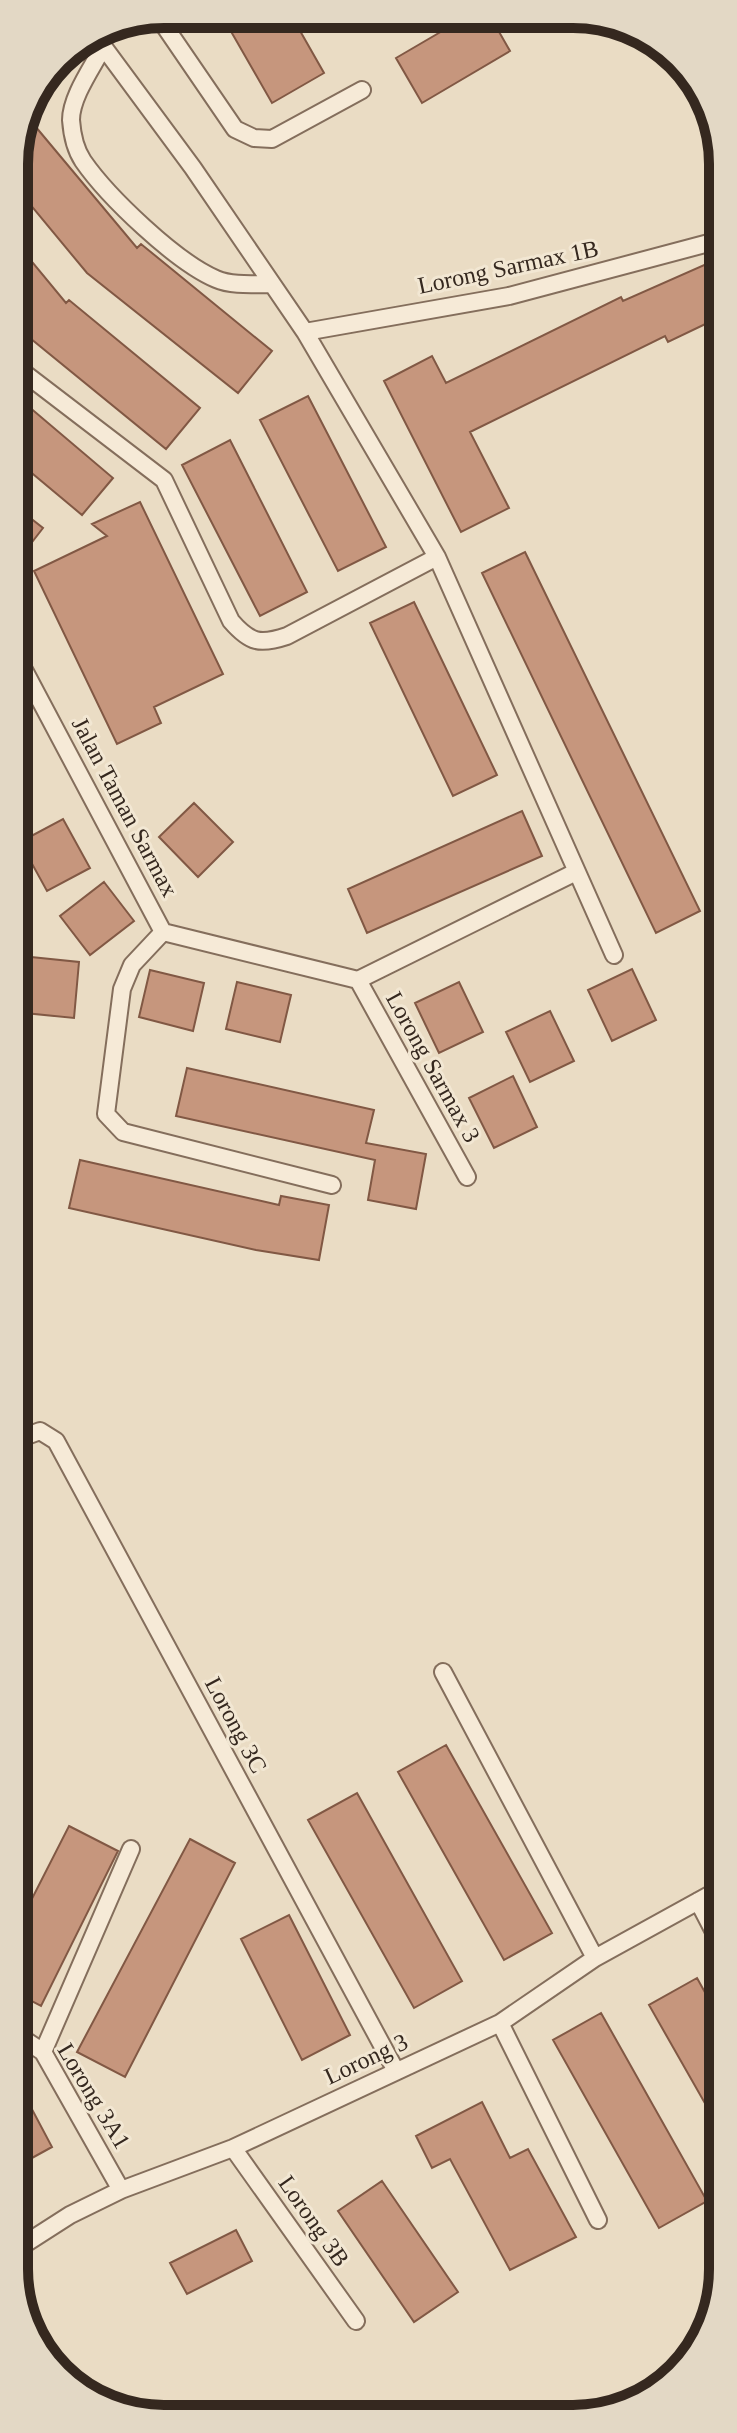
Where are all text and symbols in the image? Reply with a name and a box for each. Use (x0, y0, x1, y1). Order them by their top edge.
street label: Lorong Sarmax 1B (415, 235, 601, 299)
street label: Jalan Taman Sarmax (67, 713, 183, 901)
street label: Lorong Sarmax 3 (381, 987, 485, 1147)
street label: Lorong 3C (200, 1673, 272, 1777)
street label: Lorong 3 (320, 2028, 412, 2090)
street label: Lorong 3A1 (52, 2039, 136, 2153)
street label: Lorong 3B (273, 2171, 355, 2271)

